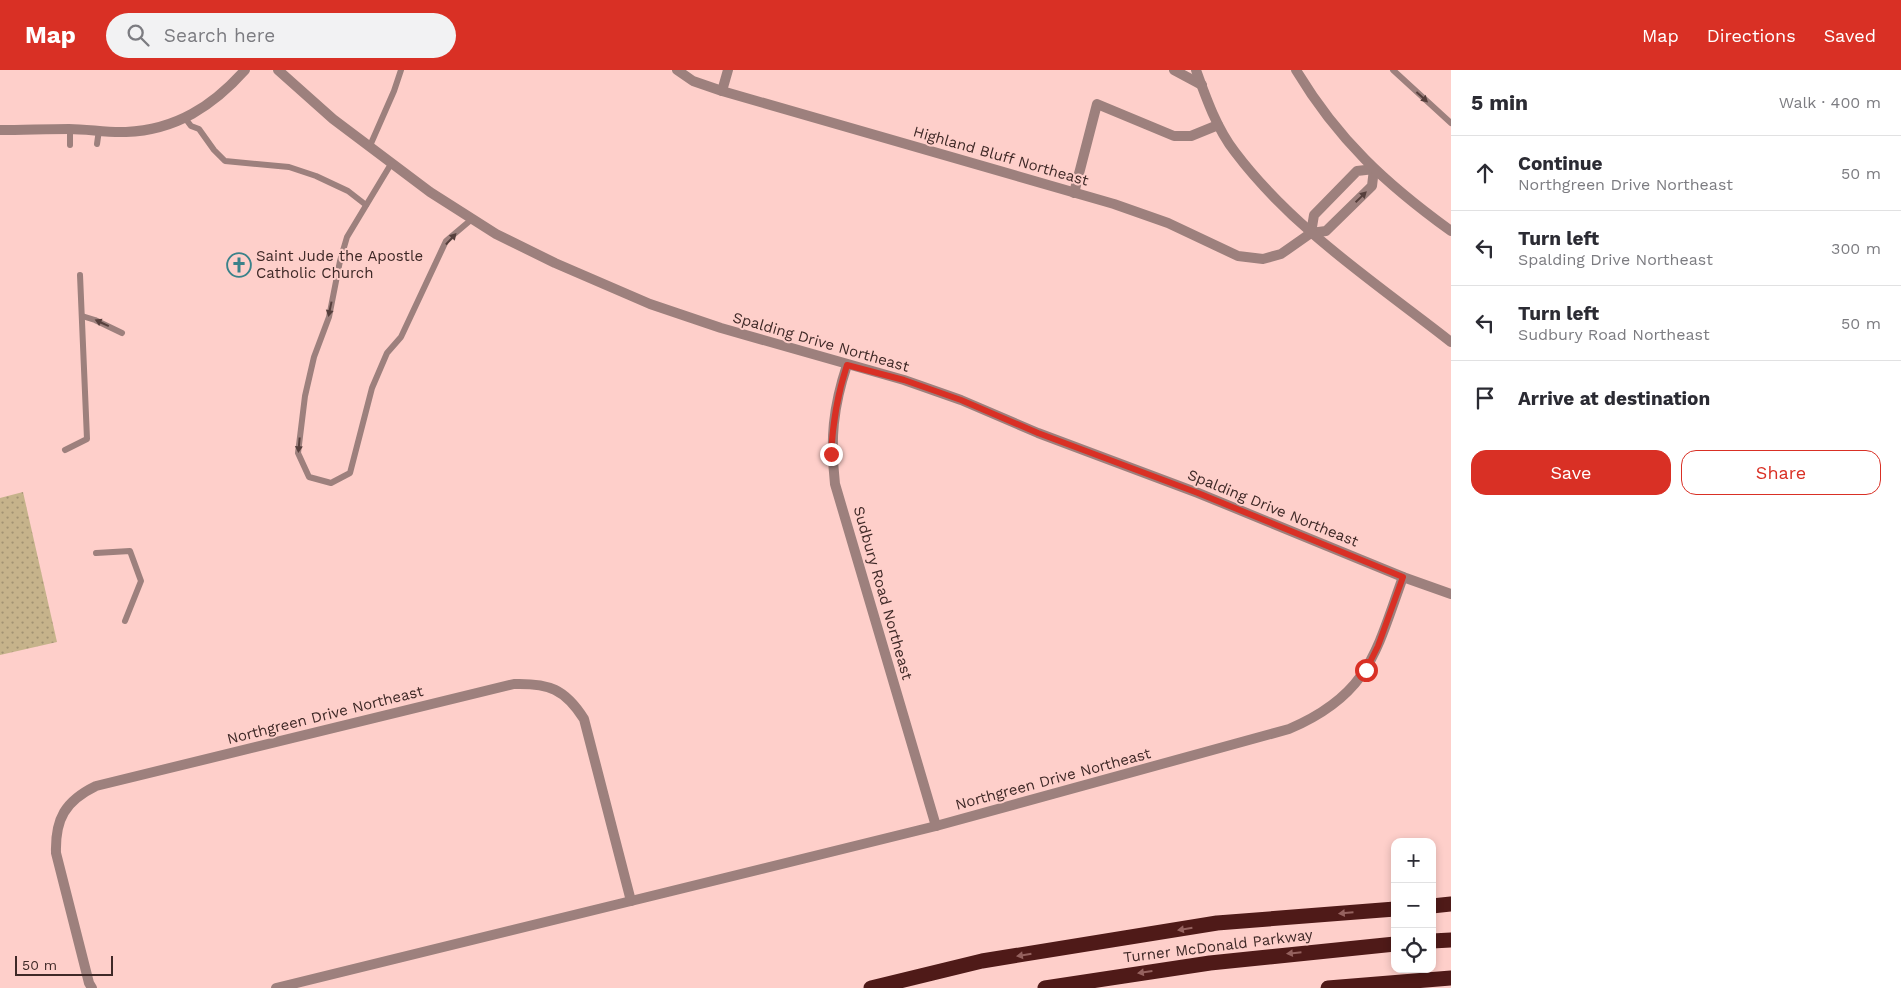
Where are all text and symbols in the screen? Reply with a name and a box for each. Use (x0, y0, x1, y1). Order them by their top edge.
search box (106, 13, 456, 58)
text: Map (25, 21, 76, 49)
icon: search (124, 21, 152, 49)
text: Search here (164, 24, 275, 47)
text: Map (1642, 25, 1679, 46)
text: Directions (1707, 25, 1796, 46)
text: Saved (1824, 25, 1876, 46)
text: 5 min (1471, 90, 1528, 115)
one-way arrow (1416, 91, 1428, 103)
text: Walk · 400 m (1779, 93, 1881, 112)
street label: Highland Bluff Northeast (911, 122, 1091, 190)
text: Continue (1518, 152, 1602, 175)
icon: ahead (1471, 159, 1499, 187)
text: 50 m (1841, 164, 1881, 183)
text: Northgreen Drive Northeast (1518, 175, 1733, 194)
one-way arrow (1355, 191, 1367, 203)
text: Turn left (1518, 227, 1599, 250)
one-way arrow (445, 233, 457, 245)
icon: left (1471, 234, 1499, 262)
text: 300 m (1831, 239, 1881, 258)
place label: Saint Jude the Apostle Catholic Church (256, 247, 423, 282)
text: Spalding Drive Northeast (1518, 250, 1713, 269)
church icon: Saint Jude the Apostle Catholic Church (226, 252, 252, 278)
one-way arrow (326, 301, 334, 317)
text: Turn left (1518, 302, 1599, 325)
street label: Spalding Drive Northeast (731, 308, 912, 376)
icon: left (1471, 309, 1499, 337)
text: 50 m (1841, 314, 1881, 333)
one-way arrow (95, 319, 109, 327)
text: Sudbury Road Northeast (1518, 325, 1710, 344)
icon: arrive (1471, 384, 1499, 412)
text: Arrive at destination (1518, 387, 1710, 410)
one-way arrow (295, 437, 303, 453)
route end (820, 443, 843, 466)
button: Save (1471, 450, 1671, 495)
button: Share (1681, 450, 1881, 495)
street label: Spalding Drive Northeast (1185, 465, 1362, 551)
street label: Sudbury Road Northeast (850, 504, 917, 683)
route start (1355, 659, 1378, 682)
street label: Northgreen Drive Northeast (225, 682, 426, 748)
street label: Northgreen Drive Northeast (953, 744, 1153, 814)
map controls (1391, 838, 1436, 973)
button: + (1391, 838, 1436, 883)
button: − (1391, 883, 1436, 928)
one-way arrow (1338, 909, 1354, 917)
street label: Turner McDonald Parkway (1122, 925, 1314, 967)
one-way arrow (1176, 925, 1192, 933)
button: locate (1391, 928, 1436, 973)
one-way arrow (1286, 949, 1302, 957)
one-way arrow (1016, 951, 1032, 959)
scale bar (15, 953, 112, 976)
text: 50 m (22, 957, 57, 973)
one-way arrow (1136, 968, 1152, 976)

